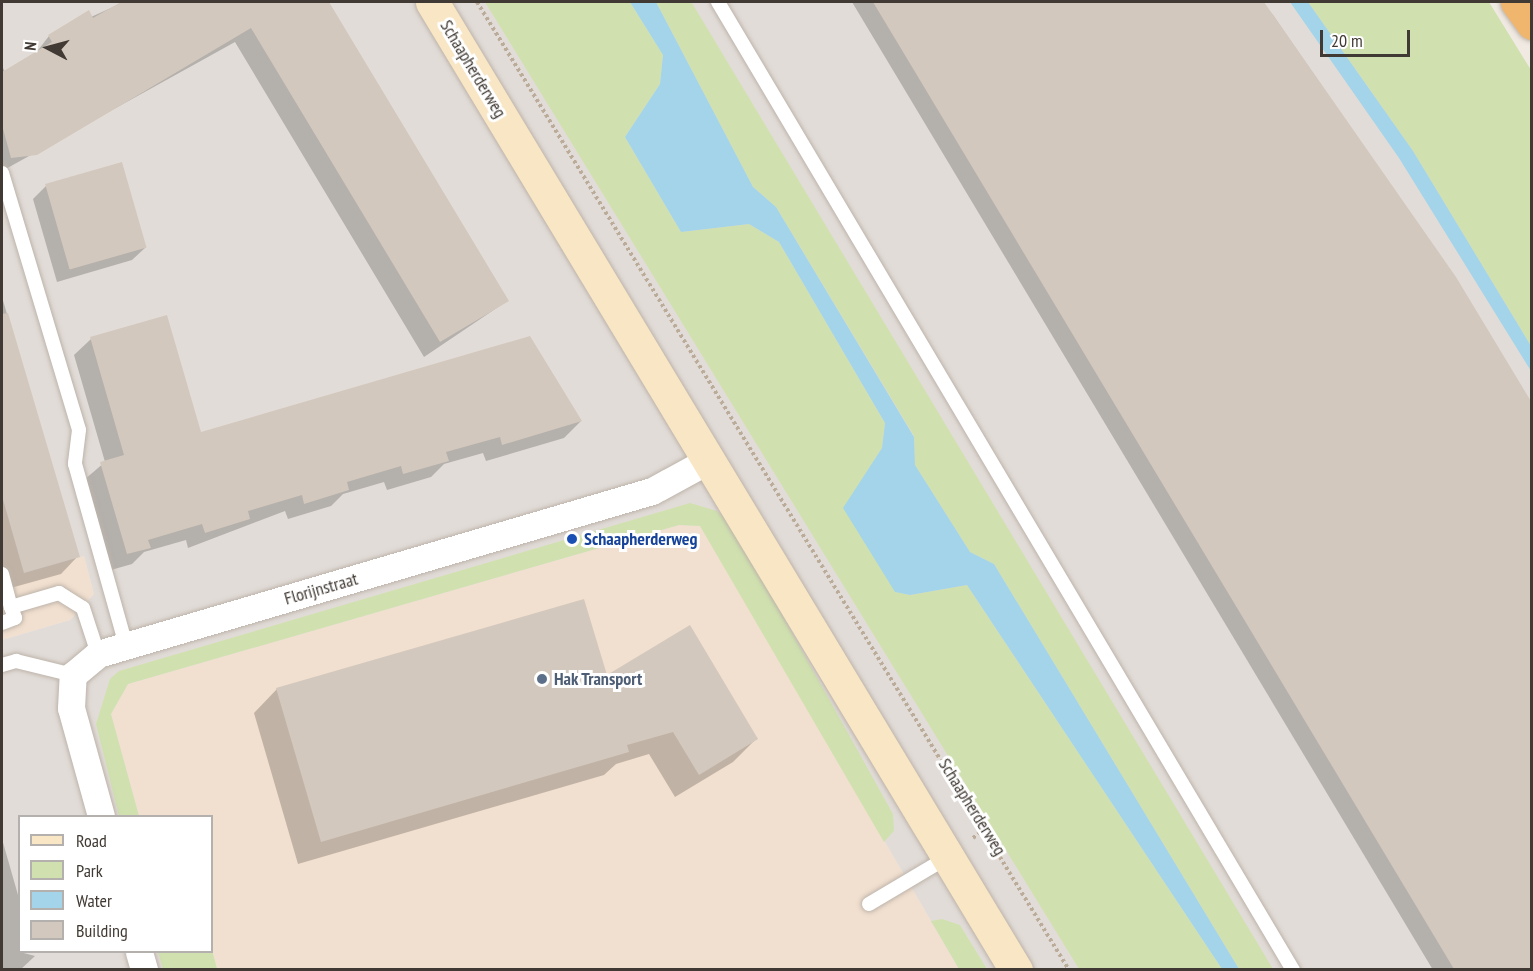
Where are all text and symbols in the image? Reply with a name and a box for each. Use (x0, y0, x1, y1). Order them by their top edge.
street label: Schaapherderweg (435, 16, 511, 122)
north arrow (18, 18, 78, 78)
scale bar (1323, 18, 1413, 56)
text: 20 m (1331, 29, 1363, 52)
text: N (20, 41, 40, 51)
place label: Schaapherderweg (584, 528, 698, 550)
marker: Schaapherderweg (565, 532, 579, 546)
street label: Florijnstraat (282, 568, 360, 610)
place label: Hak Transport (554, 668, 643, 690)
marker: Hak Transport (535, 672, 549, 686)
street label: Schaapherderweg (934, 755, 1010, 859)
legend (18, 815, 213, 953)
text: Road (76, 829, 107, 852)
text: Park (76, 859, 103, 882)
text: Water (76, 889, 112, 912)
text: Building (76, 919, 128, 942)

